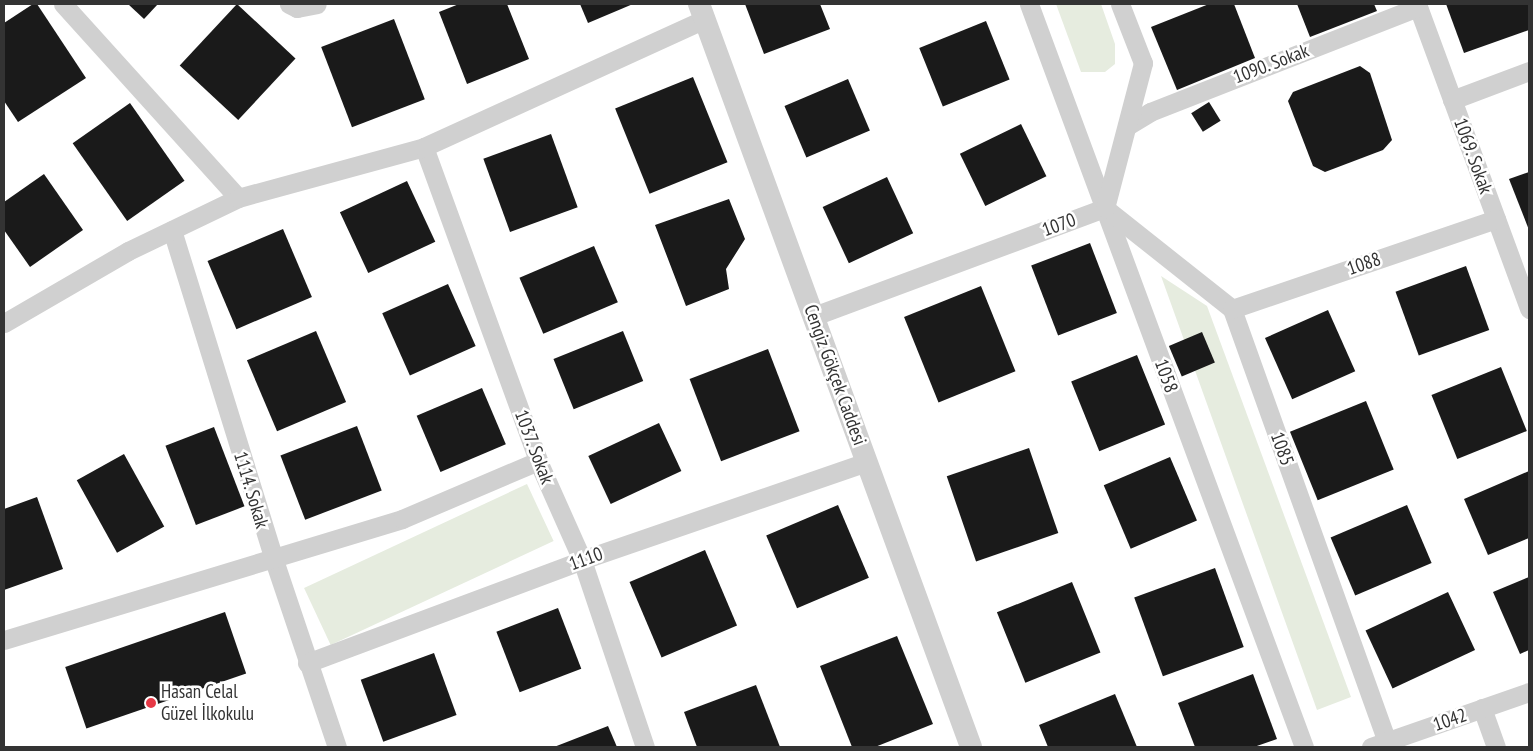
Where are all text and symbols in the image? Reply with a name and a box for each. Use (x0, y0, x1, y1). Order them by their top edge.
street label: 1090. Sokak (1229, 39, 1313, 89)
street label: 1069. Sokak (1449, 114, 1497, 198)
street label: 1070 (1039, 208, 1079, 242)
street label: 1088 (1344, 248, 1384, 280)
street label: Cengiz Gökçek Caddesi (799, 301, 871, 449)
street label: 1058 (1149, 356, 1183, 396)
street label: 1037. Sokak (509, 406, 559, 488)
street label: 1085 (1265, 429, 1299, 469)
street label: 1114. Sokak (228, 448, 274, 532)
street label: 1110 (566, 542, 606, 576)
place label: Hasan Celal Güzel İlkokulu (161, 681, 254, 725)
marker: Hasan Celal Güzel İlkokulu (145, 697, 157, 709)
street label: 1042 (1430, 704, 1470, 736)

